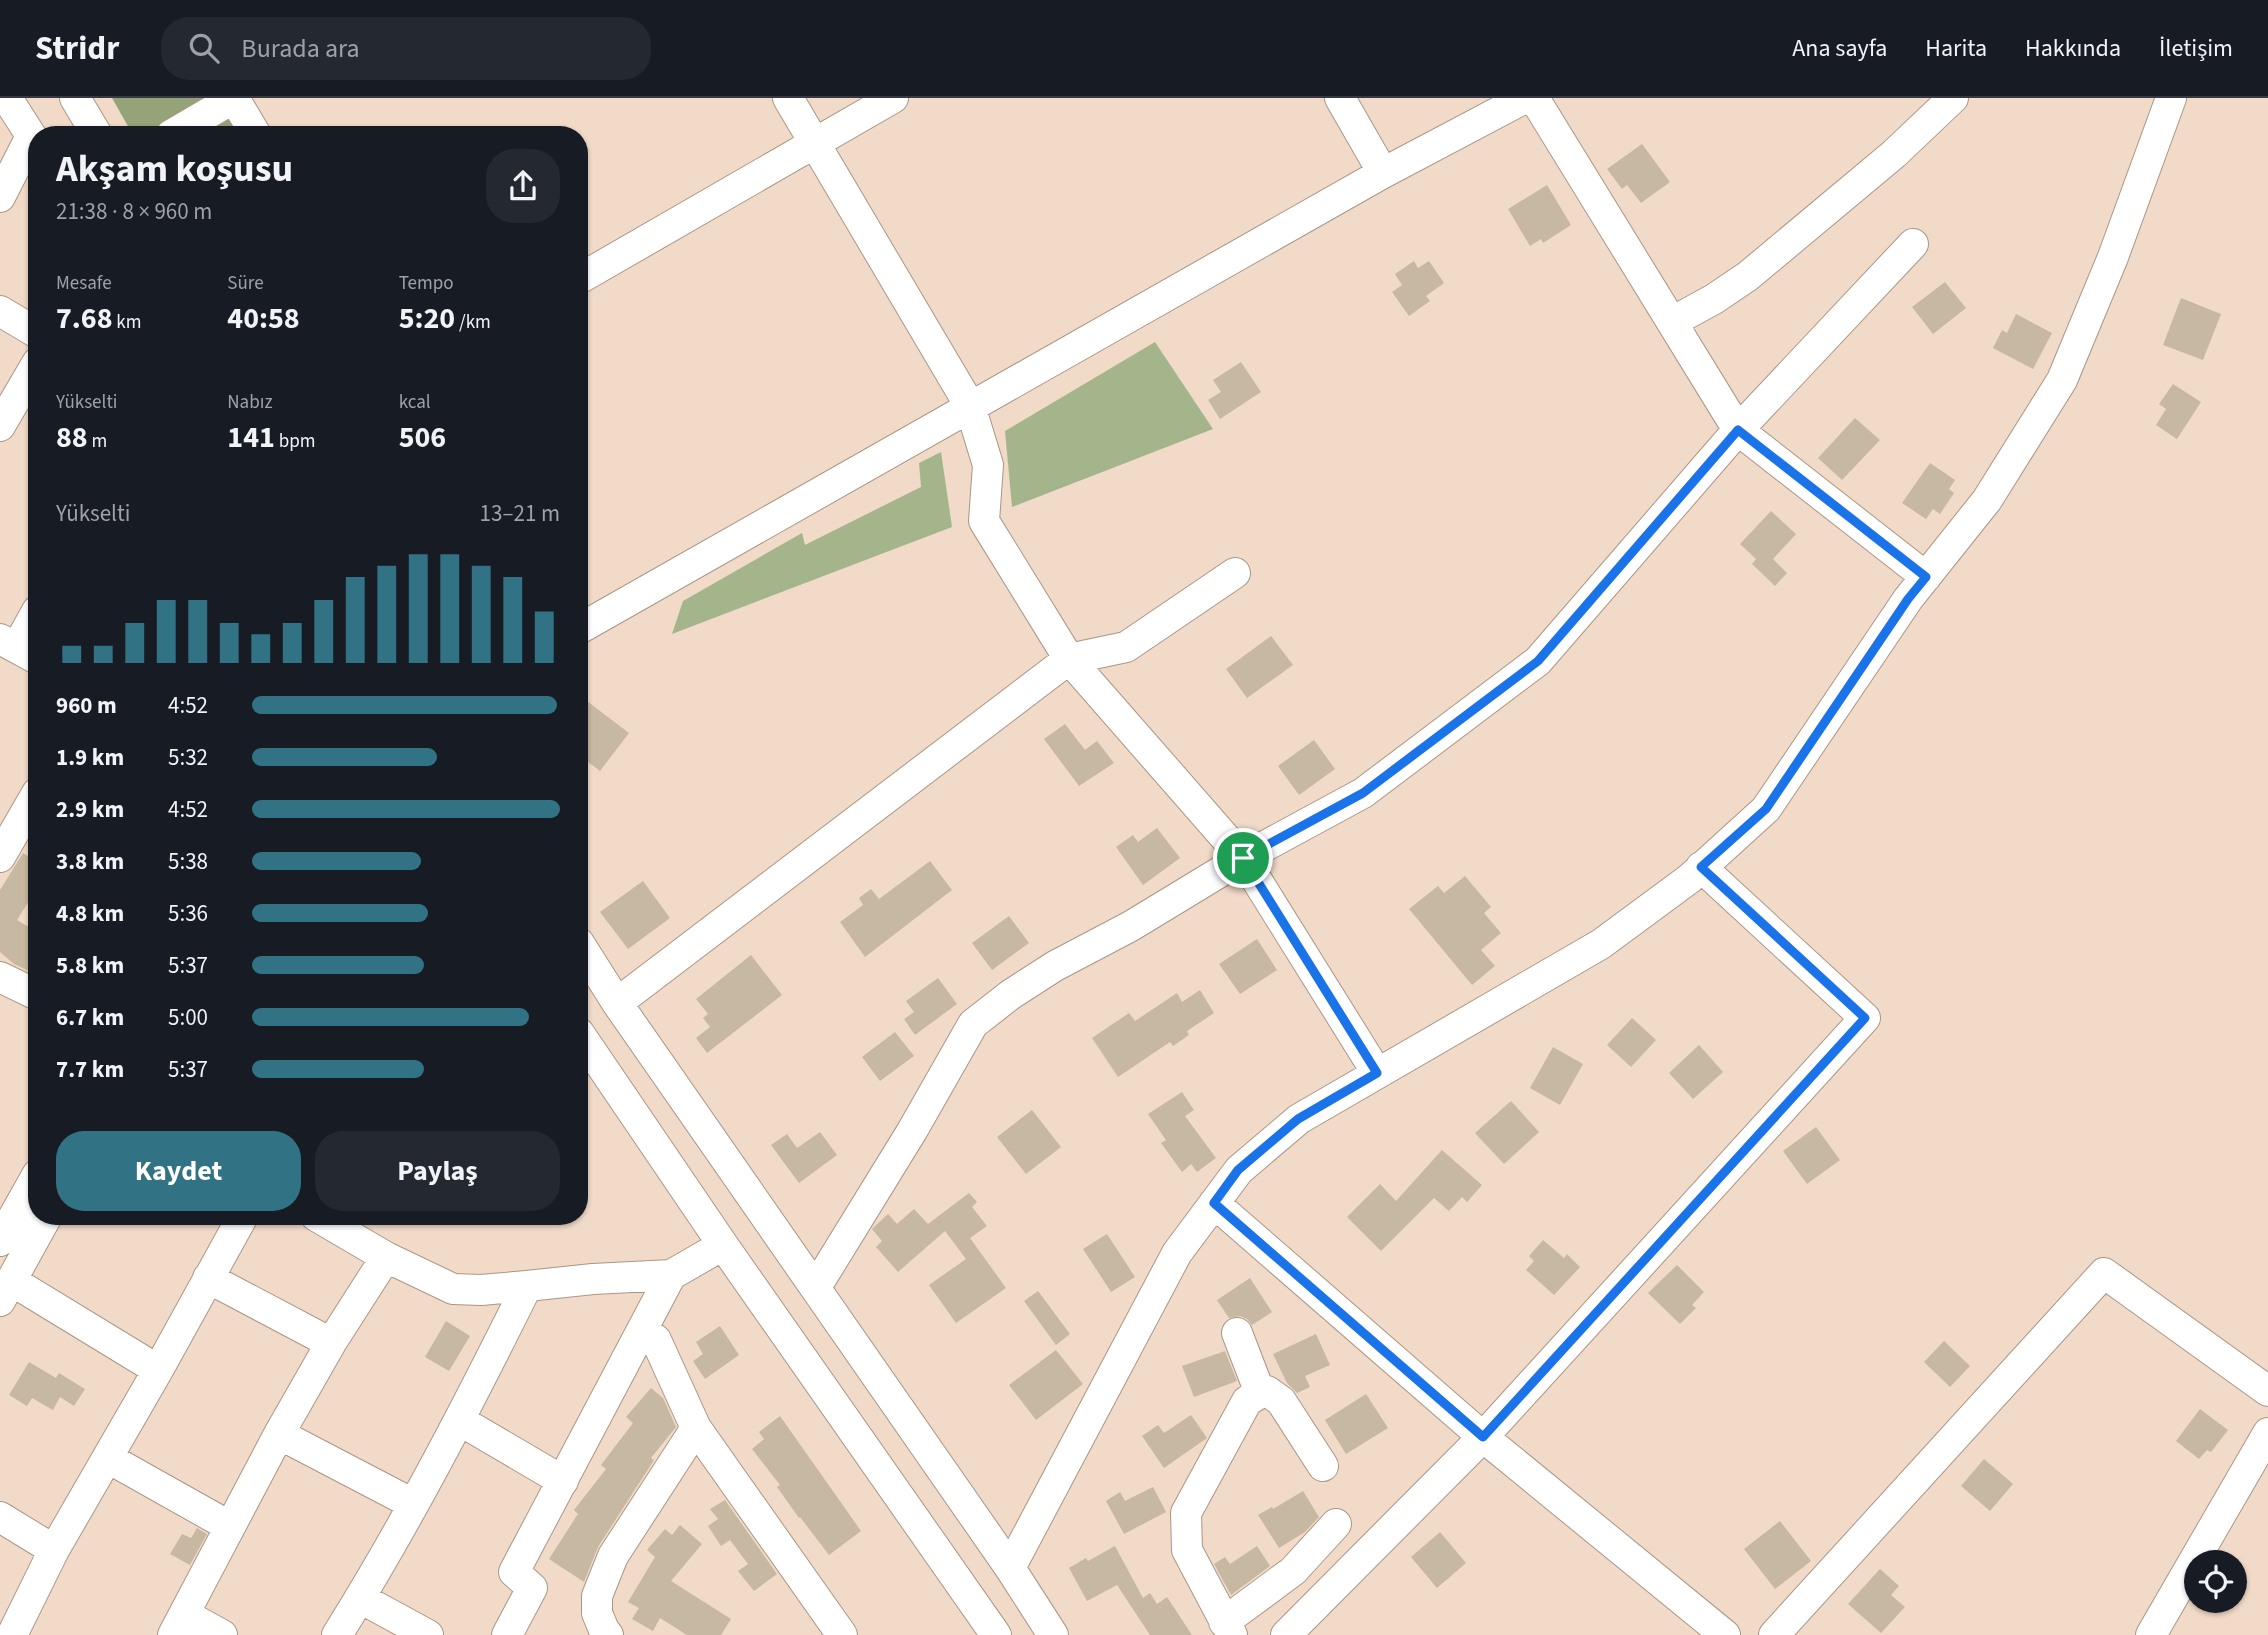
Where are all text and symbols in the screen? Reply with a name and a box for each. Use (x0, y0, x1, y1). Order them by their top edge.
search box (161, 17, 651, 80)
text: Stridr (35, 25, 119, 72)
icon: search (185, 29, 223, 67)
text: Burada ara (241, 30, 360, 67)
text: Ana sayfa (1792, 31, 1887, 66)
text: Harita (1925, 31, 1987, 66)
text: Hakkında (2025, 31, 2121, 66)
text: İletişim (2159, 31, 2233, 66)
text: Akşam koşusu (56, 142, 293, 196)
button: share (486, 149, 560, 223)
text: 21:38 · 8 × 960 m (56, 195, 212, 228)
text: Mesafe (56, 270, 112, 297)
text: Süre (227, 270, 264, 297)
text: Tempo (399, 270, 454, 297)
text: 7.68 (56, 297, 113, 340)
text: 40:58 (227, 297, 300, 340)
text: 5:20 (399, 297, 455, 340)
text: km (113, 309, 142, 336)
text: /km (455, 309, 491, 336)
text: Yükselti (56, 389, 117, 416)
text: Nabız (227, 389, 272, 416)
text: kcal (399, 389, 431, 416)
text: 88 (56, 416, 88, 459)
text: 141 (227, 416, 275, 459)
text: 506 (399, 416, 446, 459)
text: m (88, 428, 107, 455)
text: bpm (275, 428, 315, 455)
text: Yükselti (56, 497, 130, 530)
text: 13–21 m (480, 497, 560, 530)
text: 960 m (56, 689, 117, 722)
text: 4:52 (168, 689, 208, 722)
text: 1.9 km (56, 741, 124, 774)
text: 5:32 (168, 741, 208, 774)
text: 2.9 km (56, 793, 124, 826)
text: 4:52 (168, 793, 208, 826)
pin (1213, 828, 1273, 888)
icon: arrive (1224, 839, 1262, 877)
text: 3.8 km (56, 845, 124, 878)
text: 5:38 (168, 845, 208, 878)
text: 4.8 km (56, 897, 124, 930)
text: 5:36 (168, 897, 208, 930)
text: 5.8 km (56, 949, 124, 982)
text: 5:37 (168, 949, 208, 982)
text: 6.7 km (56, 1001, 124, 1034)
text: 5:00 (168, 1001, 208, 1034)
text: 7.7 km (56, 1053, 124, 1086)
text: 5:37 (168, 1053, 208, 1086)
button: Kaydet (56, 1131, 301, 1211)
button: Paylaş (315, 1131, 560, 1211)
map controls (2184, 1550, 2247, 1613)
button: locate (2184, 1550, 2247, 1613)

